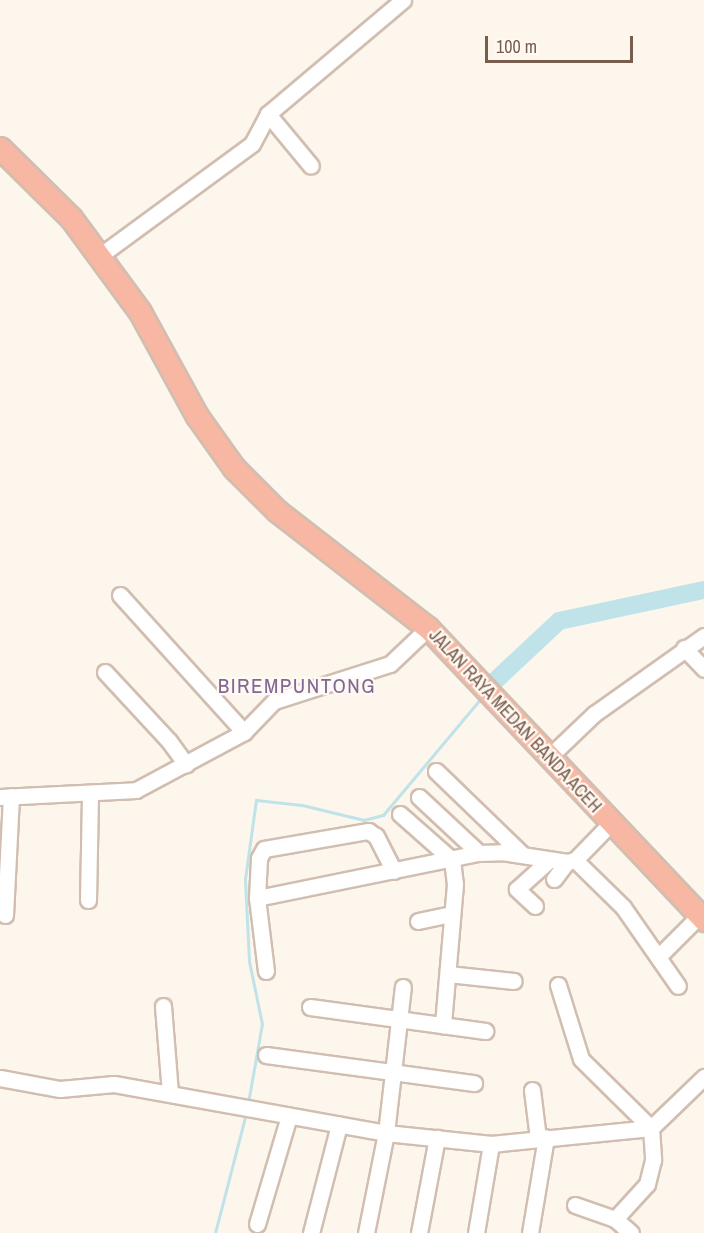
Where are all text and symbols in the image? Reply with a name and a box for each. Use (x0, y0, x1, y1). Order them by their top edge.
scale bar (488, 24, 636, 62)
text: 100 m (496, 34, 537, 59)
street label: JALAN RAYA MEDAN BANDA ACEH (423, 624, 607, 818)
district label: BIREMPUNTONG (218, 673, 376, 699)

